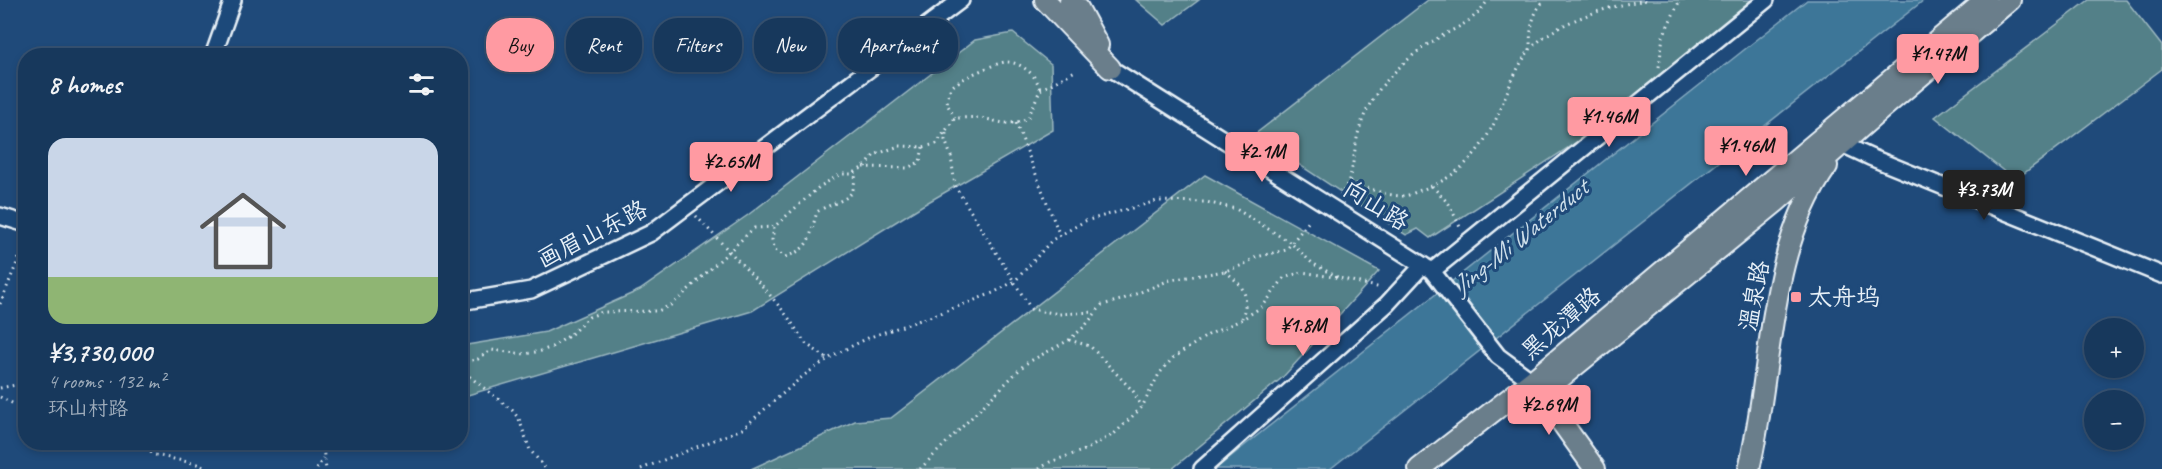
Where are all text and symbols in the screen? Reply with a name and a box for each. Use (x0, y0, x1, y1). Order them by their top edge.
chip: Buy (486, 18, 554, 72)
chip: Rent (566, 18, 642, 72)
chip: Filters (654, 18, 742, 72)
chip: New (754, 18, 826, 72)
chip: Apartment (838, 18, 958, 72)
pin: ¥1.47M (1889, 34, 1987, 85)
text: ¥1.47M (1911, 41, 1965, 66)
text: 8 homes (48, 68, 121, 101)
icon: filters (405, 68, 438, 101)
pin: ¥1.46M (1560, 97, 1658, 148)
text: ¥1.46M (1582, 104, 1636, 129)
pin: ¥1.46M (1697, 126, 1795, 177)
pin: ¥2.1M (1220, 132, 1304, 183)
text: ¥1.46M (1719, 133, 1773, 158)
text: ¥2.1M (1239, 139, 1285, 164)
pin: ¥2.65M (682, 142, 780, 193)
text: ¥2.65M (704, 149, 758, 174)
water label: Jing-Mi Waterduct (1444, 169, 1599, 303)
pin: ¥3.73M (1935, 170, 2033, 221)
street label: 向山路 (1338, 173, 1414, 237)
icon: home (189, 177, 297, 285)
text: ¥3.73M (1957, 177, 2011, 202)
street label: 画眉山东路 (532, 193, 652, 275)
street label: 温泉路 (1732, 258, 1776, 334)
street label: 黑龙潭路 (1515, 280, 1607, 366)
place label: 太舟坞 (1808, 282, 1880, 312)
marker: 太舟坞 (1789, 290, 1803, 304)
pin: ¥1.8M (1261, 306, 1345, 357)
text: ¥1.8M (1280, 313, 1326, 338)
map controls (2084, 318, 2144, 450)
button: + (2084, 318, 2144, 378)
text: ¥3,730,000 (48, 336, 152, 369)
text: 4 rooms · 132 m² (48, 369, 165, 394)
pin: ¥2.69M (1500, 385, 1598, 436)
button: − (2084, 390, 2144, 450)
text: ¥2.69M (1522, 392, 1576, 417)
text: 环山村路 (48, 396, 128, 421)

